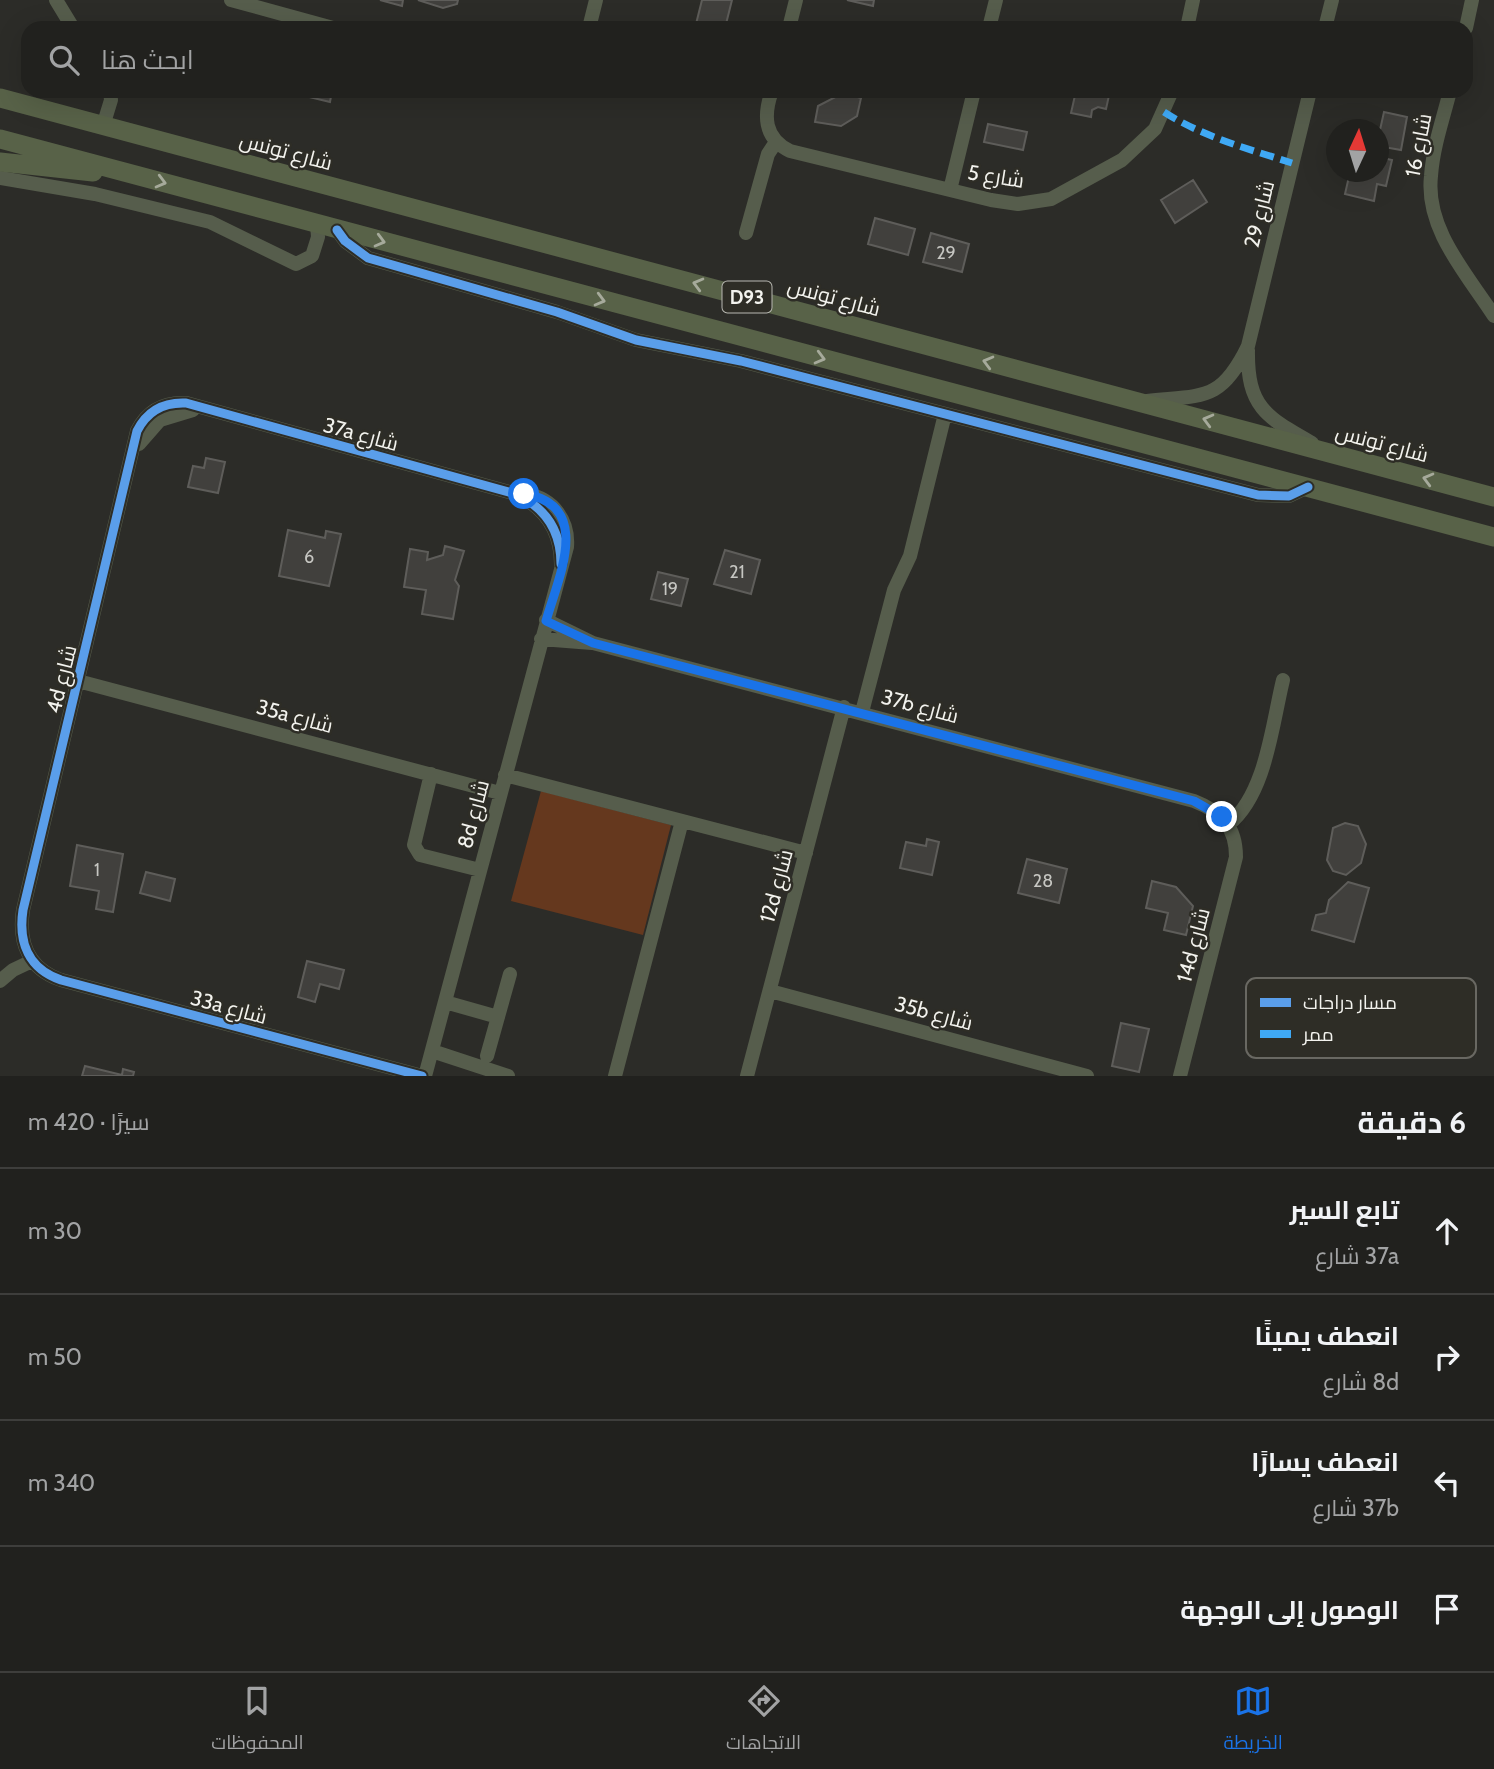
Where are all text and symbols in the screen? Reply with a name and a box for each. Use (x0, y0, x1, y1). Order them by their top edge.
search box (21, 21, 1473, 98)
icon: search (45, 41, 83, 79)
text: ابحث هنا (101, 44, 194, 76)
street label: شارع 16 (1400, 111, 1438, 179)
north arrow (1326, 119, 1389, 182)
street label: شارع تونس (236, 127, 335, 177)
street label: شارع 5 (966, 159, 1026, 195)
one-way arrow (154, 174, 166, 188)
street label: شارع 29 (1239, 178, 1281, 251)
one-way arrow (374, 233, 386, 247)
house number: 29 (936, 242, 956, 264)
street label: شارع تونس (784, 273, 883, 323)
one-way arrow (692, 278, 704, 292)
road number: D93 (722, 282, 772, 312)
one-way arrow (594, 291, 606, 306)
one-way arrow (814, 350, 826, 364)
one-way arrow (983, 356, 995, 370)
street label: 37a شارع (320, 412, 401, 458)
one-way arrow (1202, 414, 1214, 429)
street label: شارع تونس (1332, 419, 1431, 469)
one-way arrow (1422, 473, 1434, 487)
route start (508, 478, 539, 509)
house number: 6 (304, 546, 314, 568)
house number: 21 (729, 561, 745, 583)
house number: 19 (662, 578, 678, 600)
street label: 4d شارع (40, 642, 83, 716)
street label: 37b شارع (878, 684, 961, 730)
street label: 35a شارع (253, 694, 336, 740)
street label: 8d شارع (452, 777, 496, 851)
route end (1206, 801, 1237, 832)
street label: 12d شارع (754, 847, 800, 926)
house number: 1 (94, 859, 100, 881)
house number: 28 (1033, 870, 1053, 892)
street label: 14d شارع (1171, 905, 1217, 985)
legend (1246, 978, 1476, 1058)
street label: 33a شارع (187, 985, 270, 1031)
street label: 35b شارع (892, 991, 976, 1037)
text: مسار دراجات (1303, 991, 1397, 1014)
text: ممر (1302, 1023, 1334, 1046)
text: 6 دقيقة (1358, 1104, 1466, 1141)
text: سيرًا · 420 m (28, 1108, 149, 1136)
text: تابع السير (1290, 1194, 1399, 1226)
icon: ahead (1428, 1212, 1466, 1250)
text: 30 m (28, 1217, 82, 1245)
text: 37a شارع (1315, 1242, 1399, 1270)
text: انعطف يمينًا (1255, 1320, 1399, 1352)
icon: right (1428, 1338, 1466, 1376)
text: 50 m (28, 1343, 82, 1371)
text: 8d شارع (1323, 1368, 1399, 1396)
text: انعطف يسارًا (1251, 1446, 1399, 1478)
icon: left (1428, 1464, 1466, 1502)
text: 340 m (28, 1469, 95, 1497)
text: 37b شارع (1312, 1494, 1399, 1522)
icon: arrive (1428, 1590, 1466, 1628)
text: الوصول إلى الوجهة (1180, 1594, 1399, 1626)
tab: المحفوظات (211, 1682, 304, 1760)
tab: الاتجاهات (726, 1682, 801, 1760)
tab: الخريطة (1224, 1682, 1283, 1760)

